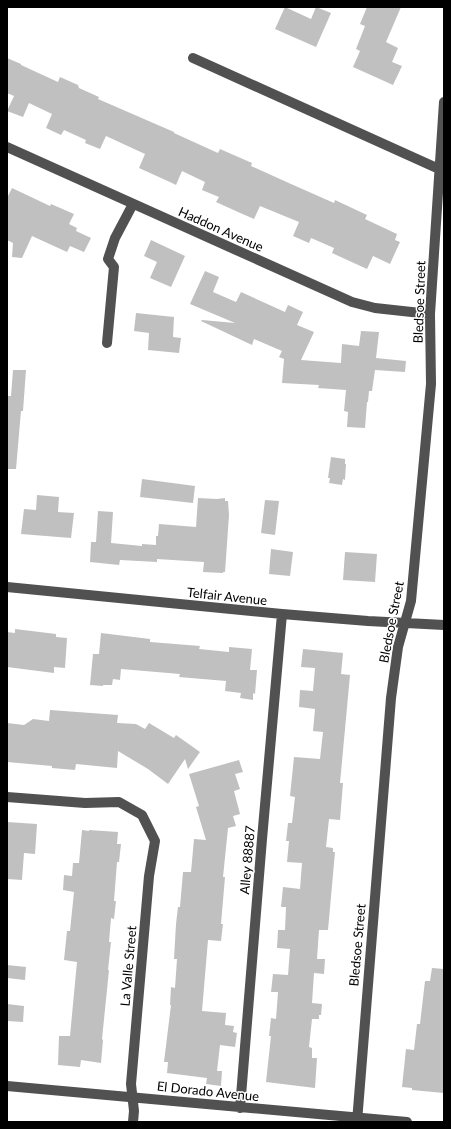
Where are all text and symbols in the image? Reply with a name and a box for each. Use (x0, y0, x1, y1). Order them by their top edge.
street label: Haddon Avenue (176, 203, 266, 255)
street label: Bledsoe Street (410, 260, 428, 344)
street label: Bledsoe Street (375, 579, 407, 664)
street label: Telfair Avenue (186, 584, 268, 608)
street label: Alley 88887 (236, 824, 258, 895)
street label: Bledsoe Street (345, 903, 369, 987)
street label: La Valle Street (117, 925, 140, 1007)
street label: El Dorado Avenue (156, 1078, 260, 1104)

